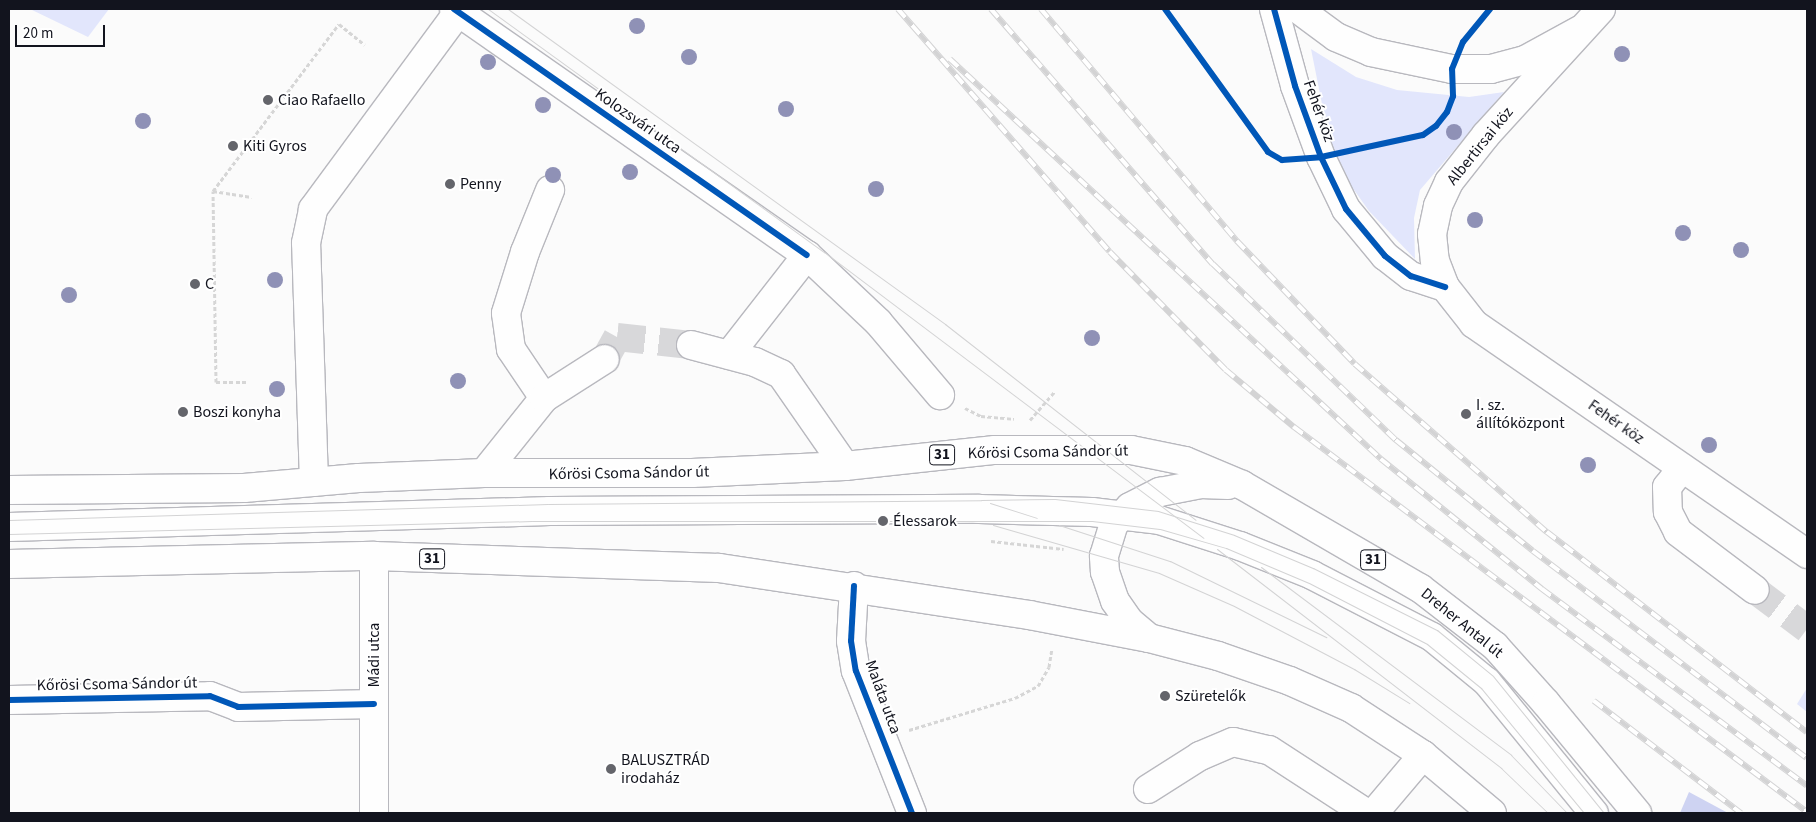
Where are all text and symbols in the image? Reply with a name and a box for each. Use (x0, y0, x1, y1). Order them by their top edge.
scale bar (18, 15, 108, 47)
text: 20 m (23, 23, 53, 44)
street label: Fehér köz (1299, 78, 1339, 144)
street label: Kolozsvári utca (591, 84, 685, 158)
place label: Ciao Rafaello (278, 90, 365, 110)
marker: Ciao Rafaello (262, 94, 274, 106)
street label: Albertirsai köz (1443, 103, 1517, 189)
place label: Kiti Gyros (243, 136, 307, 156)
marker: Kiti Gyros (227, 140, 239, 152)
place label: Penny (460, 174, 502, 194)
marker: Penny (444, 178, 456, 190)
place label: C (205, 274, 214, 294)
marker: C (189, 278, 201, 290)
place label: I. sz. állítóközpont (1476, 395, 1565, 433)
street label: Fehér köz (1584, 396, 1648, 448)
place label: Boszi konyha (193, 402, 281, 422)
marker: Boszi konyha (177, 406, 189, 418)
marker: I. sz. állítóközpont (1460, 408, 1472, 420)
street label: Kőrösi Csoma Sándor út (968, 441, 1128, 463)
road number: 31 (928, 442, 956, 468)
street label: Kőrösi Csoma Sándor út (549, 462, 709, 484)
place label: Élessarok (893, 511, 957, 531)
marker: Élessarok (877, 515, 889, 527)
road number: 31 (418, 546, 446, 572)
road number: 31 (1359, 548, 1387, 572)
street label: Dreher Antal út (1417, 584, 1507, 662)
street label: Mádi utca (364, 623, 384, 687)
street label: Maláta utca (861, 658, 905, 736)
street label: Kőrösi Csoma Sándor út (37, 673, 197, 695)
place label: Szüretelők (1175, 686, 1246, 706)
marker: Szüretelők (1159, 690, 1171, 702)
place label: BALUSZTRÁD irodaház (621, 750, 710, 788)
marker: BALUSZTRÁD irodaház (605, 763, 617, 775)

